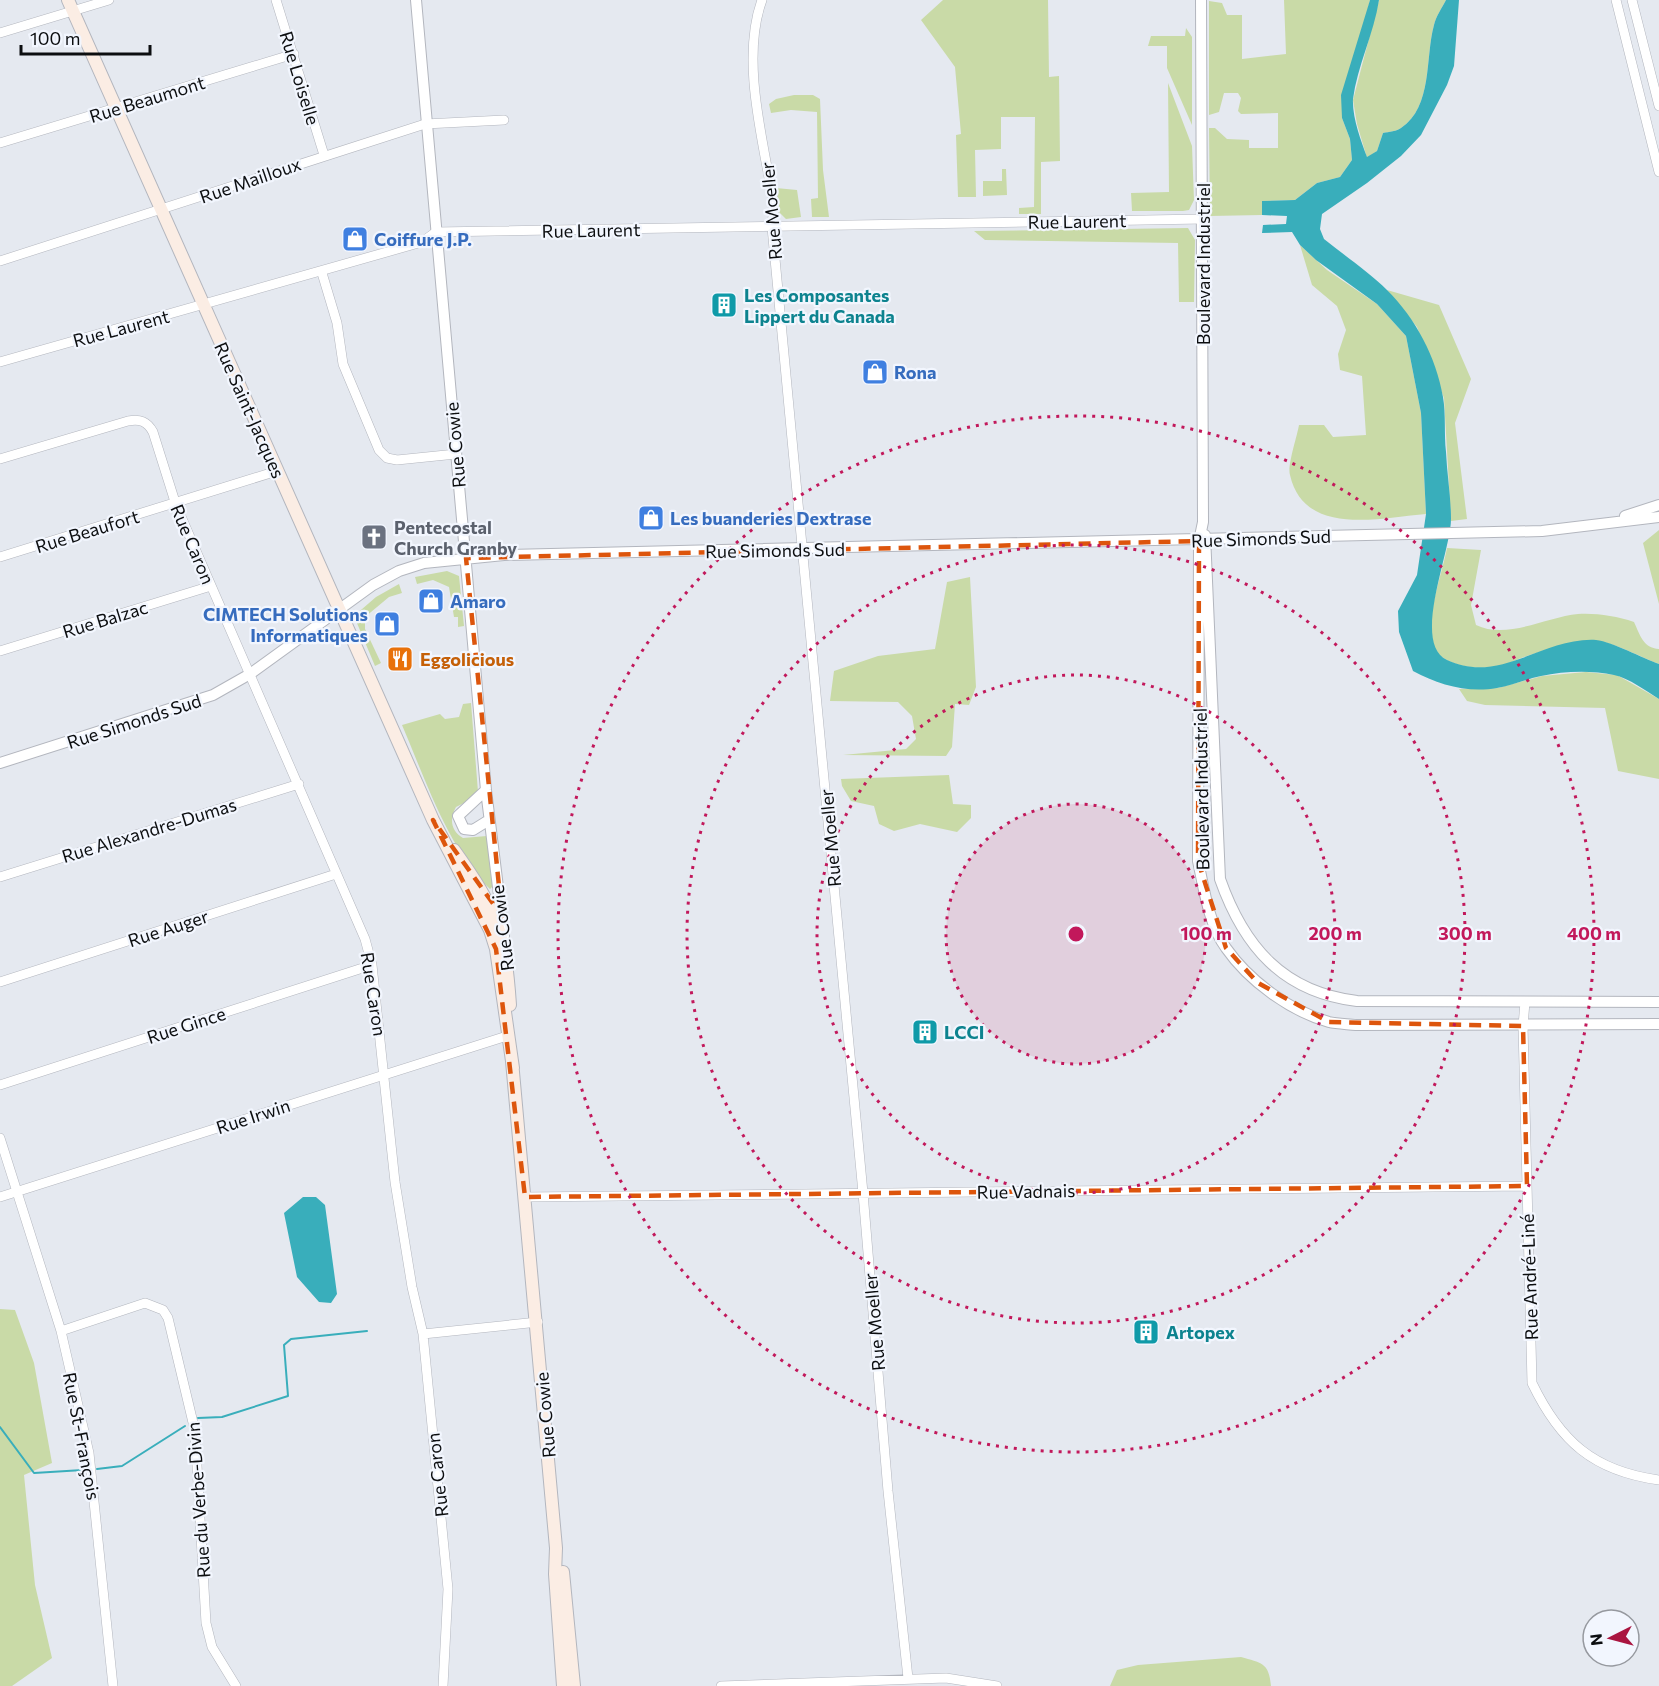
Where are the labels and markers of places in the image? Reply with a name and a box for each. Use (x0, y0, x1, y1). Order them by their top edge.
shop icon: Coiffure J.P. (340, 224, 370, 254)
place label: Coiffure J.P. (374, 228, 472, 250)
place label: Les Composantes Lippert du Canada (744, 284, 895, 327)
building icon: Les Composantes Lippert du Canada (709, 290, 739, 320)
shop icon: Rona (860, 357, 890, 387)
place label: Rona (894, 361, 936, 383)
shop icon: Les buanderies Dextrase (636, 503, 666, 533)
place label: Les buanderies Dextrase (670, 507, 871, 529)
place label: Pentecostal Church Granby (394, 516, 517, 559)
church icon: Pentecostal Church Granby (359, 522, 389, 552)
shop icon: Amaro (416, 586, 446, 616)
place label: Amaro (450, 590, 506, 612)
place label: CIMTECH Solutions Informatiques (203, 603, 368, 646)
shop icon: CIMTECH Solutions Informatiques (372, 609, 402, 639)
restaurant icon: Eggolicious (385, 644, 415, 674)
place label: Eggolicious (420, 648, 514, 670)
centre of rings (1066, 924, 1086, 944)
building icon: LCCI (910, 1017, 940, 1047)
place label: LCCI (944, 1021, 984, 1043)
building icon: Artopex (1131, 1317, 1161, 1347)
place label: Artopex (1166, 1321, 1235, 1343)

